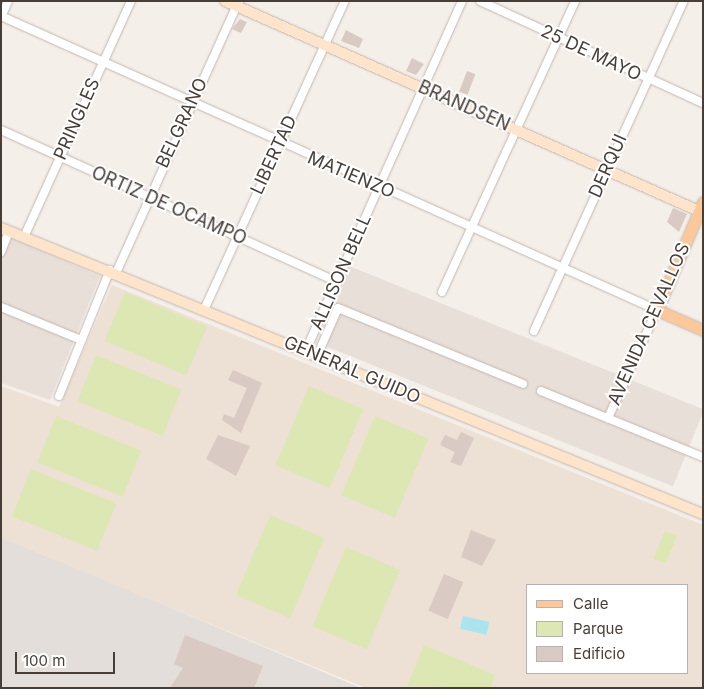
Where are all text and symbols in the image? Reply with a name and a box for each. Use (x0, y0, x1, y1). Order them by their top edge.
street label: 25 DE MAYO (537, 20, 645, 86)
street label: BELGRANO (152, 74, 212, 172)
street label: PRINGLES (49, 75, 105, 163)
street label: BRANDSEN (415, 76, 513, 136)
street label: LIBERTAD (246, 112, 302, 198)
street label: DERQUI (584, 131, 632, 201)
street label: MATIENZO (304, 147, 398, 203)
street label: ORTIZ DE OCAMPO (88, 162, 250, 250)
street label: ALLISON BELL (306, 211, 376, 333)
street label: AVENIDA CEVALLOS (603, 239, 695, 409)
street label: GENERAL GUIDO (280, 331, 424, 409)
legend (526, 584, 689, 674)
text: Calle (573, 594, 608, 613)
text: Parque (573, 619, 623, 638)
scale bar (18, 642, 118, 674)
text: Edificio (573, 644, 625, 663)
text: 100 m (23, 651, 65, 670)

